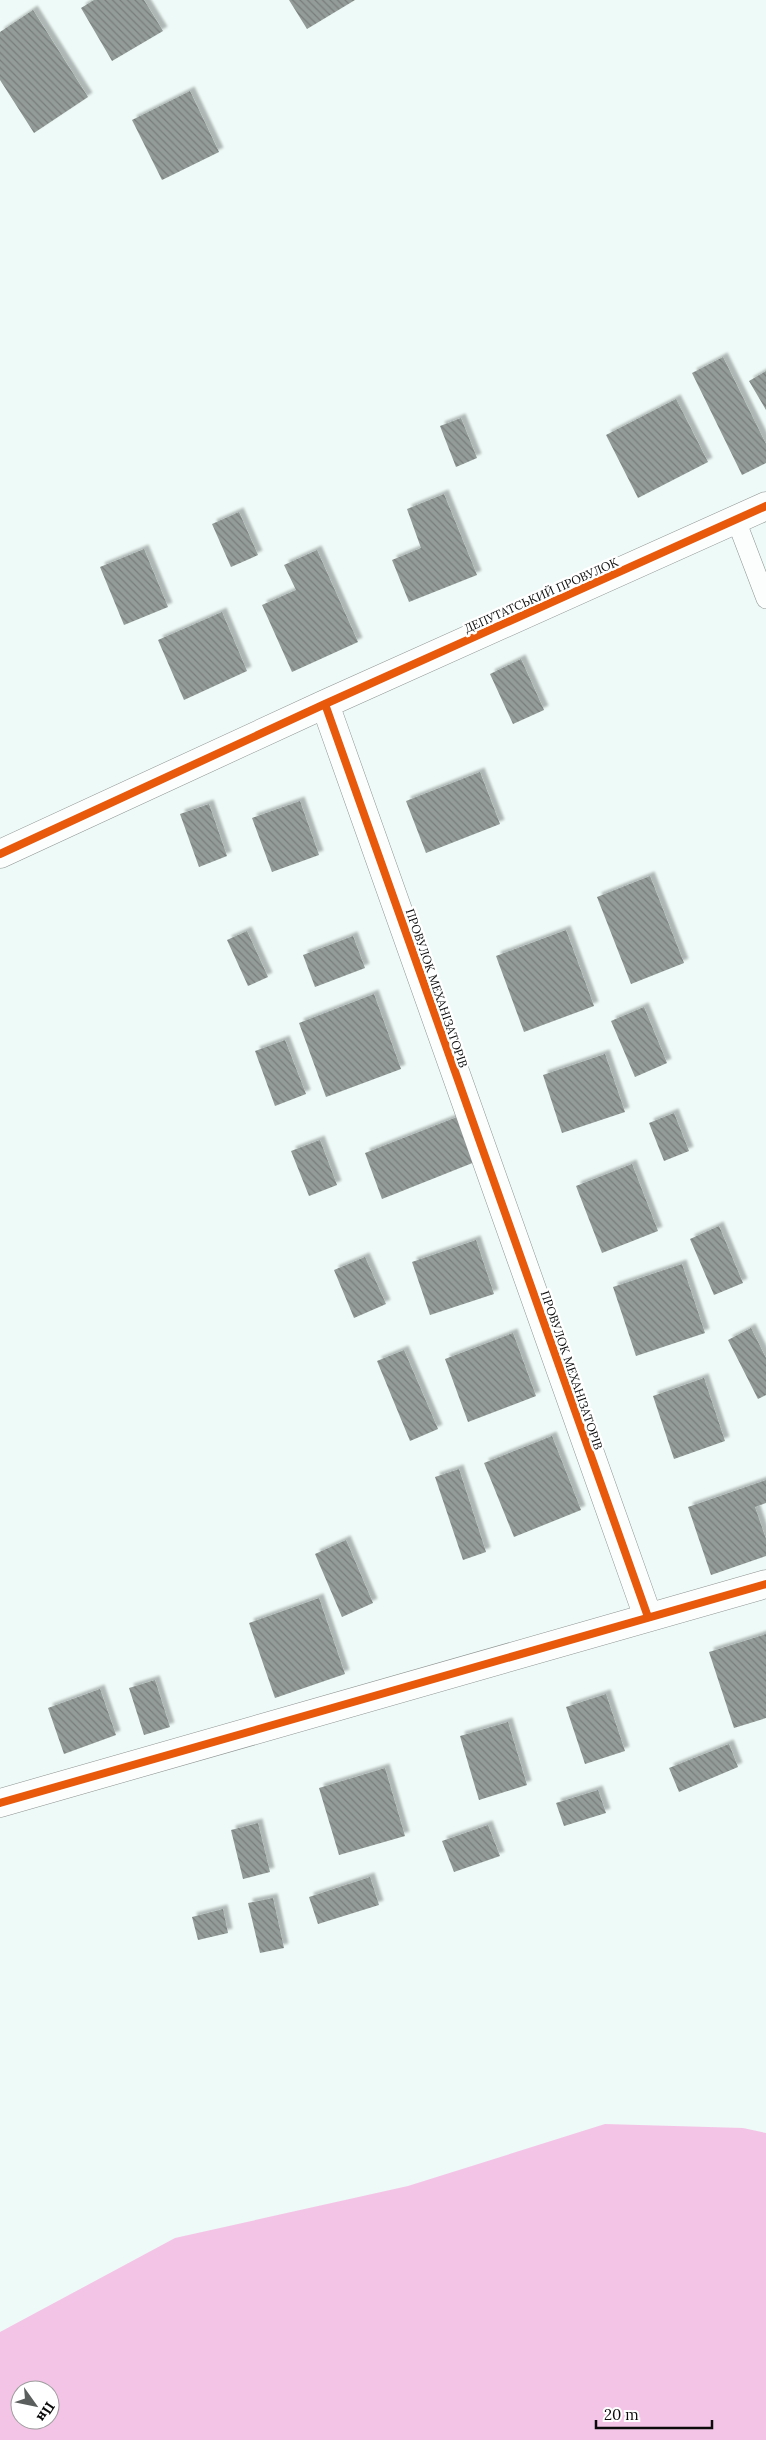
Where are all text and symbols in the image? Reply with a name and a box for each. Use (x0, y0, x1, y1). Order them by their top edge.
street label: ДЕПУТАТСЬКИЙ ПРОВУЛОК (462, 554, 621, 636)
street label: ПРОВУЛОК МЕХАНІЗАТОРІВ (403, 906, 471, 1070)
street label: ПРОВУЛОК МЕХАНІЗАТОРІВ (538, 1288, 606, 1452)
north arrow (10, 2380, 60, 2430)
scale bar (596, 2398, 712, 2430)
text: Пн (33, 2399, 59, 2425)
text: 20 m (604, 2405, 639, 2424)

